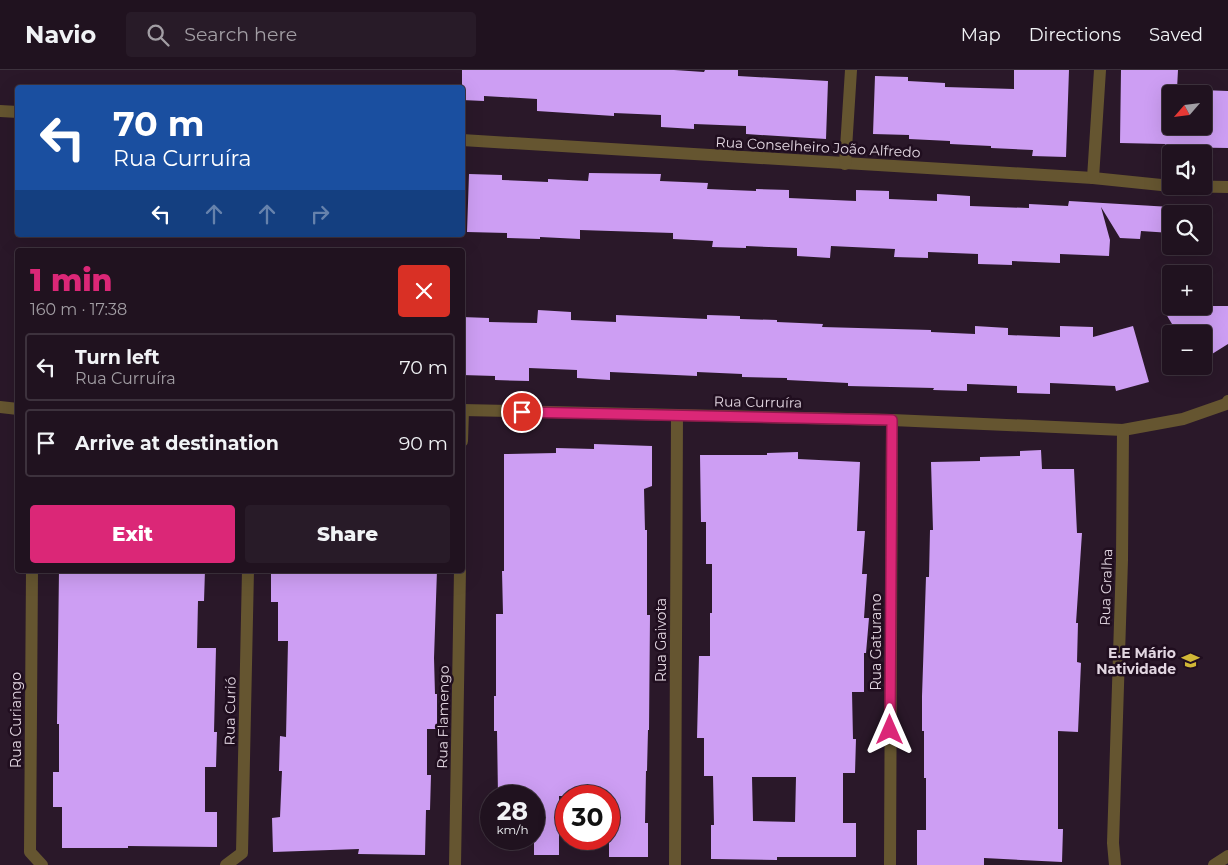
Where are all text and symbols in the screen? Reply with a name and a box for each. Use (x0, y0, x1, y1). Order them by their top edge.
search box (126, 12, 476, 57)
text: Navio (25, 20, 96, 49)
icon: search (144, 21, 172, 49)
text: Search here (184, 23, 297, 46)
text: Map (961, 24, 1001, 46)
text: Directions (1029, 24, 1121, 46)
text: Saved (1149, 24, 1203, 46)
north arrow (1162, 85, 1212, 135)
map controls (1162, 85, 1212, 375)
text: 70 m (113, 102, 204, 145)
icon: left (30, 105, 95, 170)
street label: Rua Conselheiro João Alfredo (715, 133, 921, 161)
text: Rua Curruíra (113, 145, 252, 172)
button: sound (1162, 145, 1212, 195)
icon: left (147, 200, 175, 228)
icon: ahead (200, 200, 228, 228)
icon: ahead (253, 200, 281, 228)
icon: right (306, 200, 334, 228)
button: search (1162, 205, 1212, 255)
text: 1 min (30, 262, 113, 299)
button: close (398, 265, 450, 317)
button: + (1162, 265, 1212, 315)
text: 160 m · 17:38 (30, 300, 127, 319)
button: − (1162, 325, 1212, 375)
text: Turn left (75, 346, 160, 369)
icon: left (32, 353, 60, 381)
text: 70 m (399, 356, 448, 379)
text: Rua Curruíra (75, 369, 176, 388)
pin (501, 391, 543, 433)
street label: Rua Curruíra (714, 392, 802, 412)
icon: arrive (508, 398, 536, 426)
icon: arrive (32, 429, 60, 457)
text: Arrive at destination (75, 432, 279, 455)
text: 90 m (399, 432, 448, 455)
button: Exit (30, 505, 235, 563)
button: Share (245, 505, 450, 563)
street label: Rua Gralha (1096, 548, 1116, 626)
street label: Rua Gaturano (867, 593, 885, 691)
street label: Rua Gaivota (652, 598, 670, 682)
place label: E.E Mário Natividade (1096, 644, 1176, 678)
school or university icon: E.E Mário Natividade (1180, 651, 1200, 671)
street label: Rua Flamengo (433, 665, 453, 769)
street label: Rua Curiango (7, 672, 25, 768)
street label: Rua Curió (220, 676, 240, 745)
position arrow (863, 703, 915, 755)
speed limit sign: 30 (555, 785, 620, 850)
text: 28 (497, 796, 528, 826)
text: km/h (496, 822, 529, 837)

